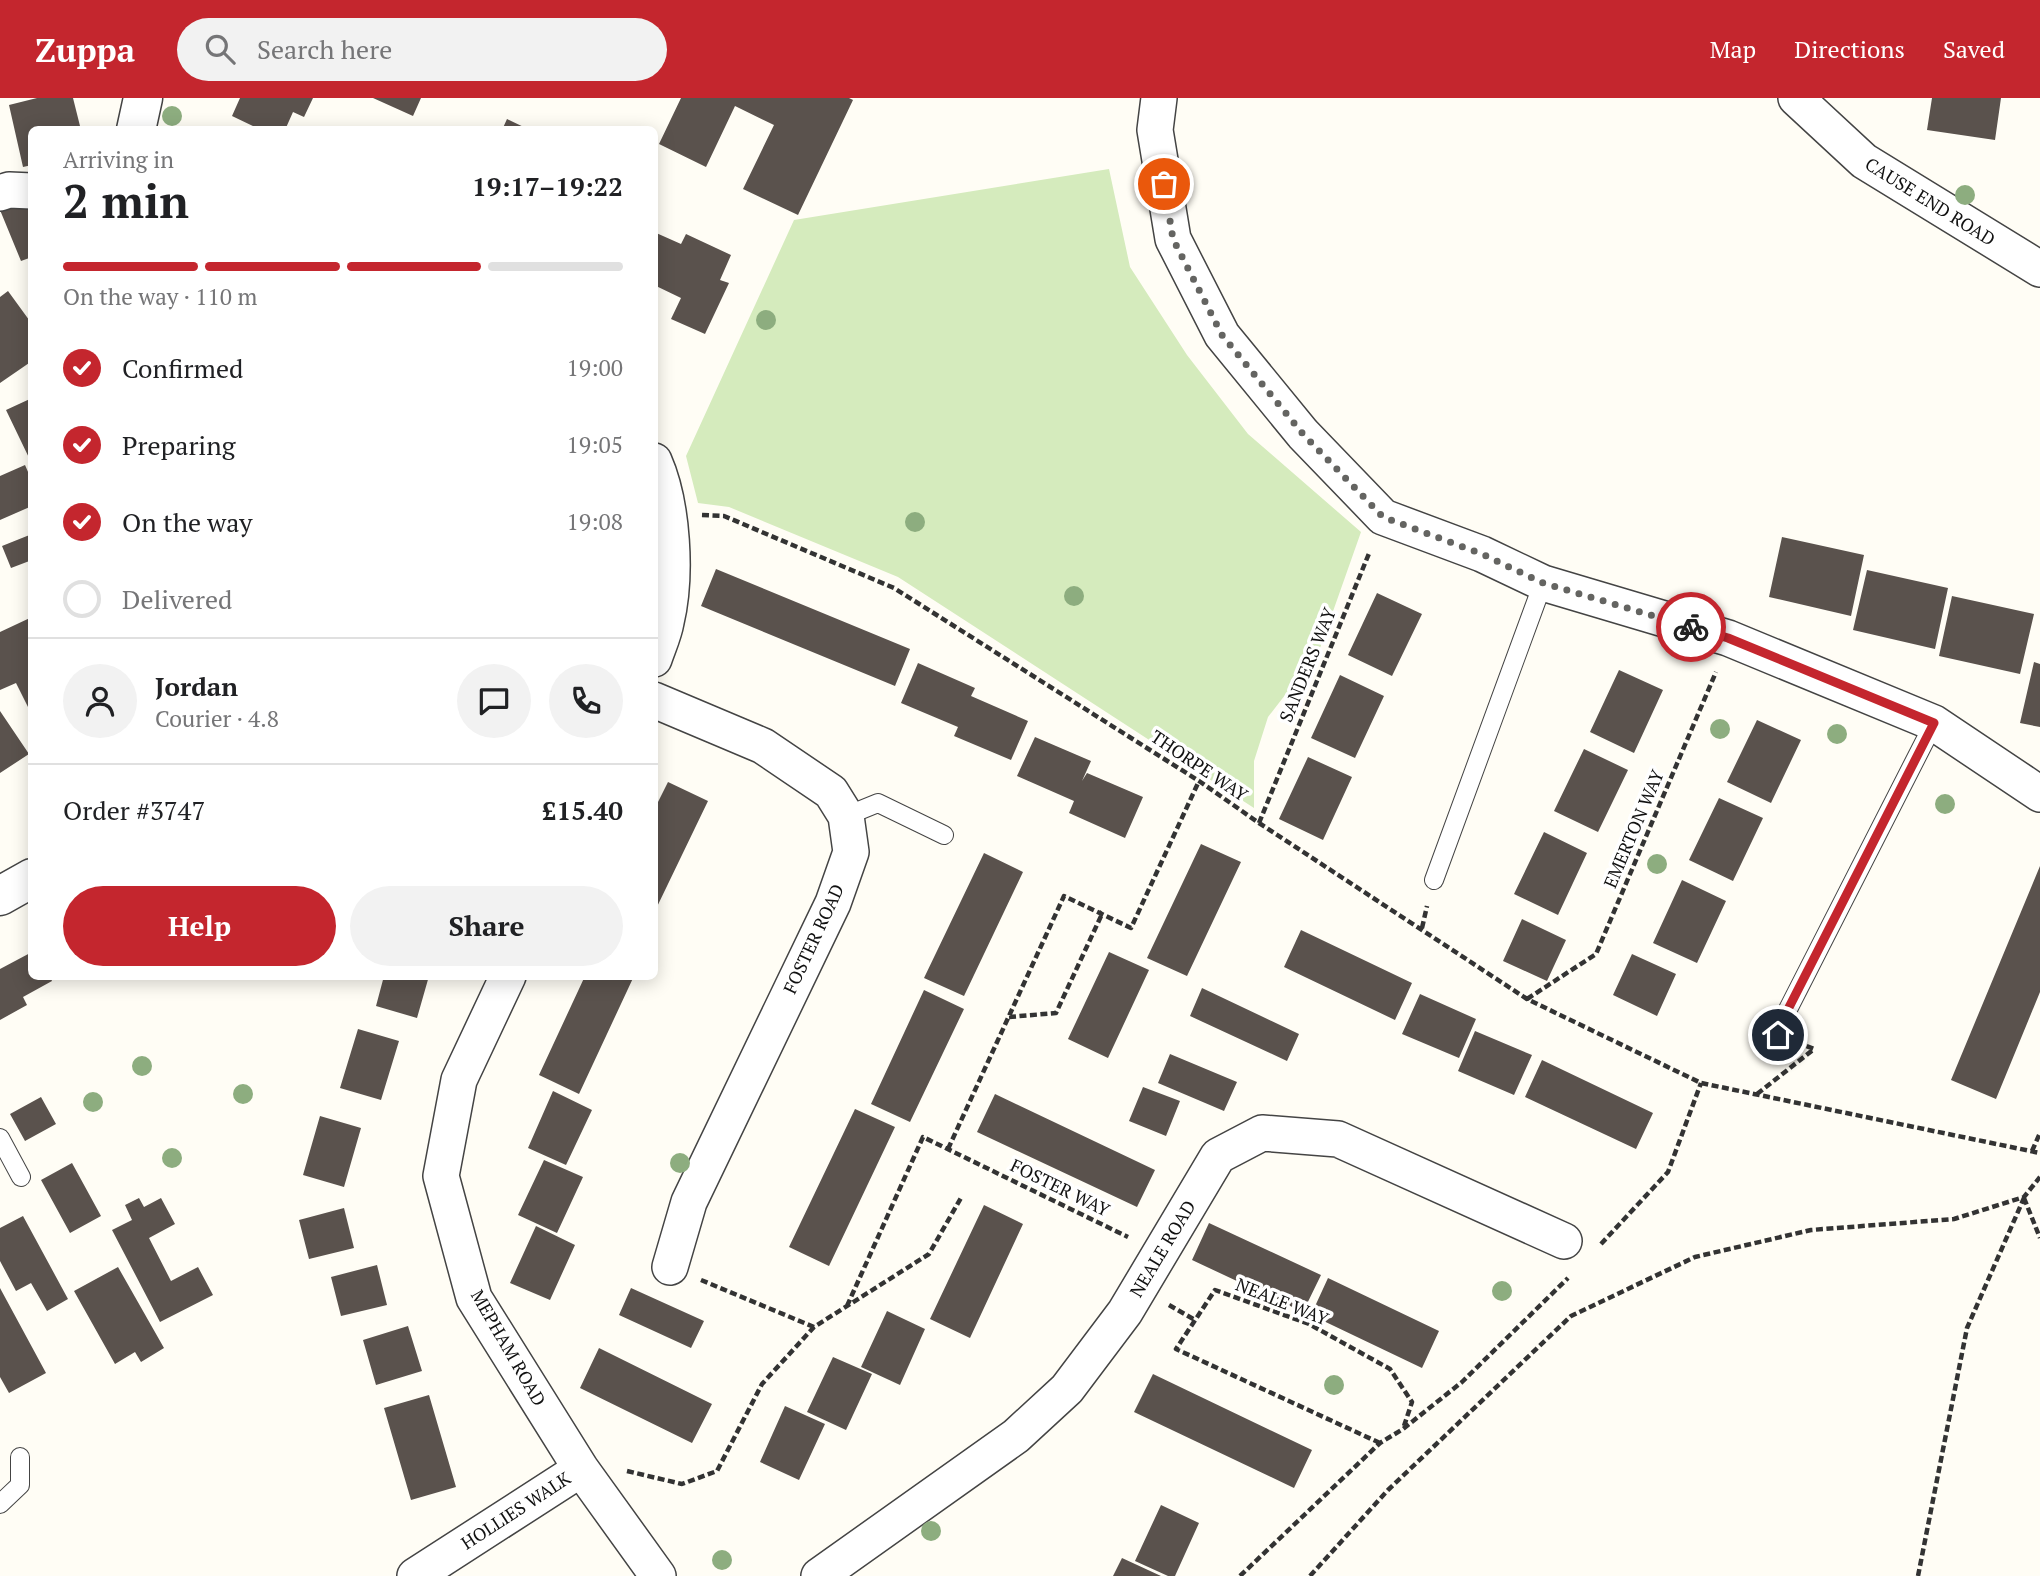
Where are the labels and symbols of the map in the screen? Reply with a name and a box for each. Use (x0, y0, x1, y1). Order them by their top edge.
street label: CAUSE END ROAD (1861, 151, 2000, 251)
pin (1134, 154, 1194, 214)
courier (1656, 592, 1726, 662)
street label: SANDERS WAY (1273, 604, 1341, 725)
street label: THORPE WAY (1146, 724, 1253, 807)
street label: EMERTON WAY (1597, 765, 1669, 891)
street label: FOSTER ROAD (777, 880, 849, 997)
pin (1748, 1005, 1808, 1065)
street label: FOSTER WAY (1007, 1153, 1114, 1222)
street label: NEALE ROAD (1124, 1196, 1200, 1301)
street label: NEALE WAY (1232, 1272, 1333, 1331)
street label: MEPHAM ROAD (466, 1285, 552, 1410)
street label: HOLLIES WALK (456, 1466, 575, 1555)

